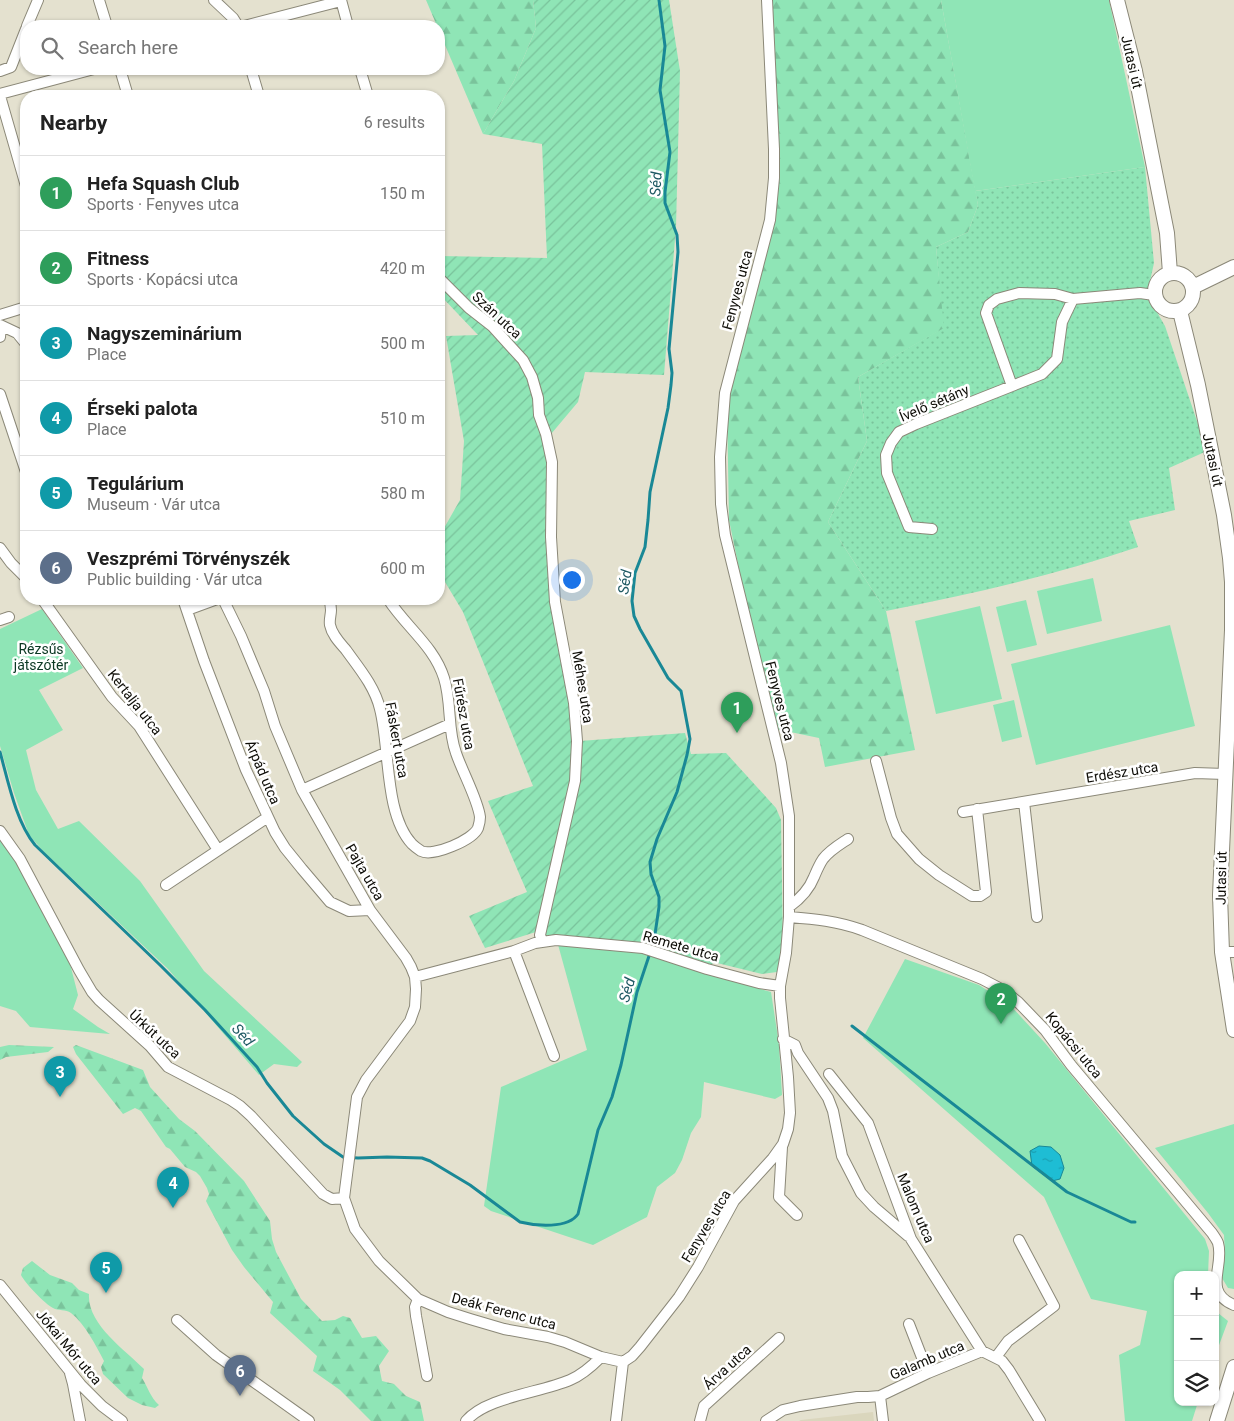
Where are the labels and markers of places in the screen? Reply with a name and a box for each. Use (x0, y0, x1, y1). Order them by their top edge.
pin: 1 (721, 692, 753, 733)
pin: 2 (985, 983, 1017, 1024)
pin: 3 (44, 1056, 76, 1097)
pin: 4 (157, 1167, 189, 1208)
pin: 5 (90, 1252, 122, 1293)
pin: 6 (224, 1355, 256, 1396)

